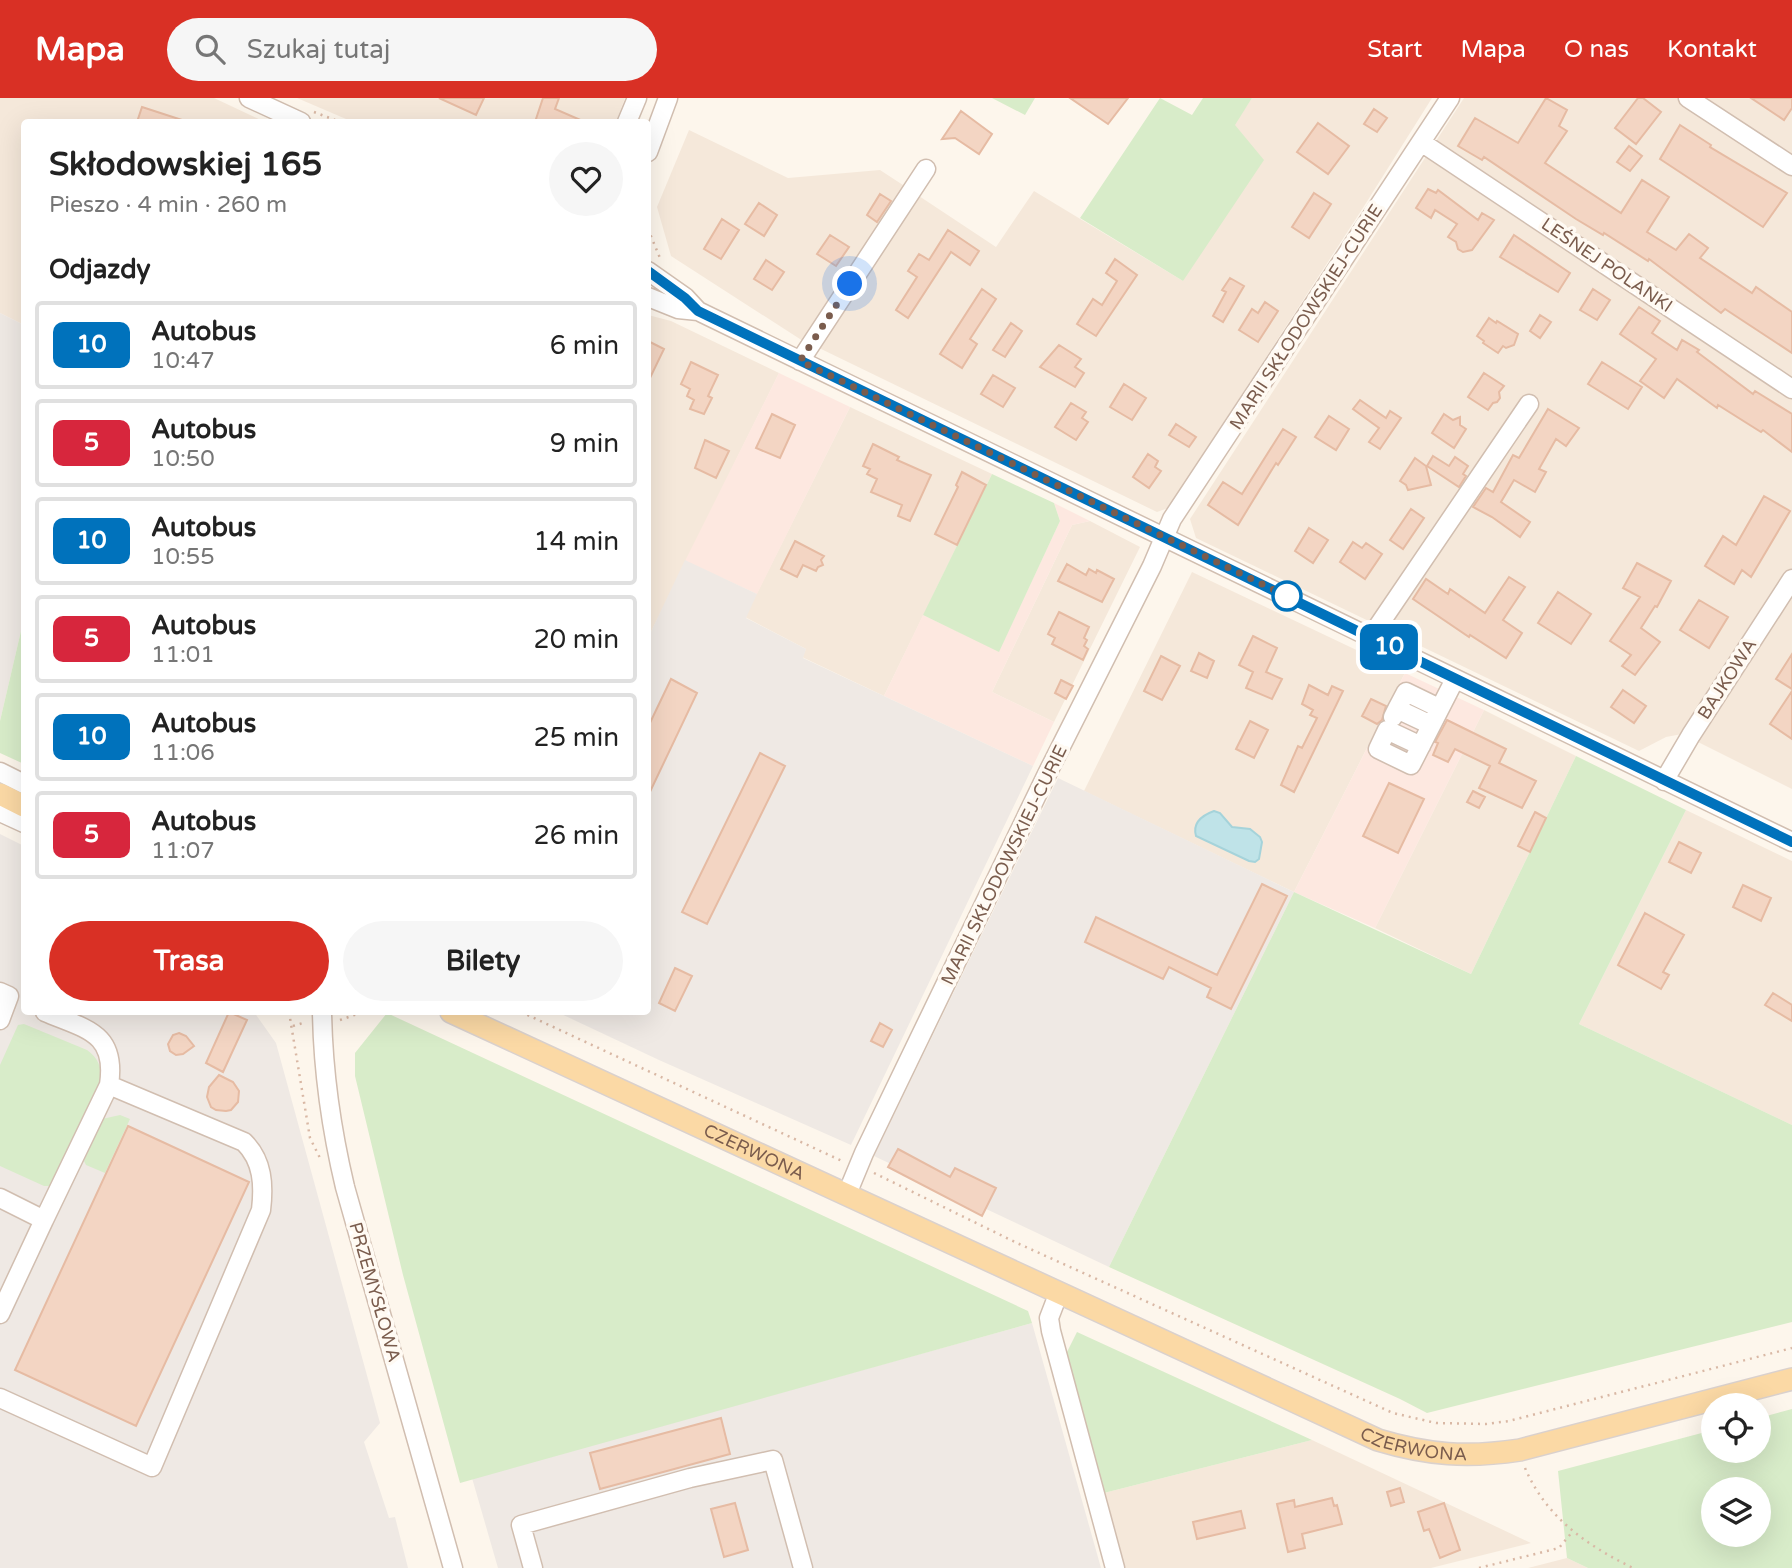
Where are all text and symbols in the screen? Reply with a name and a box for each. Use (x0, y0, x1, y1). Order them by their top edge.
search box (167, 18, 657, 81)
text: Mapa (35, 30, 125, 69)
icon: search (191, 30, 229, 68)
text: Szukaj tutaj (247, 34, 390, 65)
text: Start (1367, 35, 1422, 64)
text: Mapa (1460, 35, 1526, 64)
text: O nas (1564, 35, 1629, 64)
text: Kontakt (1667, 35, 1757, 64)
button: heart (549, 142, 623, 216)
text: Skłodowskiej 165 (49, 145, 322, 184)
text: Pieszo · 4 min · 260 m (49, 191, 287, 219)
street label: MARII SKŁODOWSKIEJ-CURIE (1225, 200, 1387, 434)
street label: LEŚNEJ POLANKI (1537, 213, 1677, 317)
text: Odjazdy (49, 254, 151, 285)
your location (832, 266, 867, 301)
text: Autobus (151, 316, 256, 347)
text: 10 (76, 330, 107, 359)
text: 6 min (550, 330, 619, 361)
text: 10:47 (151, 347, 215, 375)
text: Autobus (151, 414, 256, 445)
text: 5 (84, 428, 99, 457)
text: 9 min (550, 428, 619, 459)
text: 10:50 (151, 445, 215, 473)
text: Autobus (151, 512, 256, 543)
text: 10 (76, 526, 107, 555)
text: 14 min (533, 526, 619, 557)
text: 10:55 (151, 543, 215, 571)
unlabelled marker (1272, 581, 1302, 611)
text: Autobus (151, 610, 256, 641)
text: 5 (84, 624, 99, 653)
text: 20 min (533, 624, 619, 655)
line badge: 10 (1358, 624, 1420, 670)
text: 10 (1374, 632, 1404, 661)
street label: BAJKOWA (1693, 634, 1761, 724)
text: 11:01 (151, 641, 215, 669)
text: Autobus (151, 708, 256, 739)
text: 10 (76, 722, 107, 751)
text: 25 min (533, 722, 619, 753)
text: 11:06 (151, 739, 215, 767)
street label: MARII SKŁODOWSKIEJ-CURIE (936, 741, 1072, 989)
text: Autobus (151, 806, 256, 837)
text: 5 (84, 820, 99, 849)
text: 26 min (533, 820, 619, 851)
text: 11:07 (151, 837, 215, 865)
button: Trasa (49, 921, 329, 1001)
button: Bilety (343, 921, 623, 1001)
street label: CZERWONA (700, 1119, 808, 1185)
street label: PRZEMYSŁOWA (345, 1220, 405, 1364)
map controls (1701, 1393, 1771, 1547)
button: locate (1701, 1393, 1771, 1463)
street label: CZERWONA (1357, 1422, 1467, 1465)
button: layers (1701, 1477, 1771, 1547)

